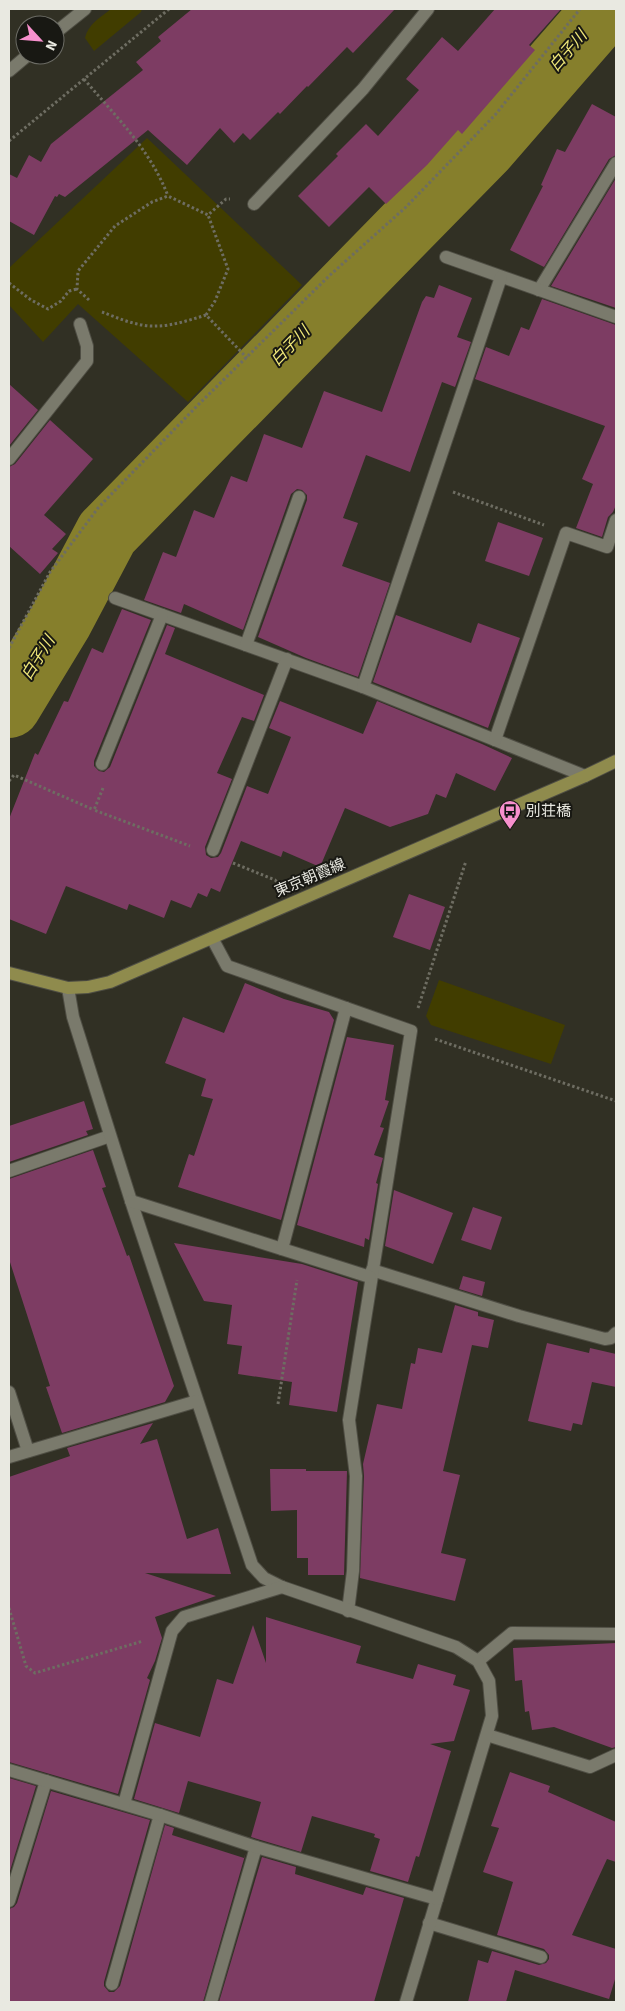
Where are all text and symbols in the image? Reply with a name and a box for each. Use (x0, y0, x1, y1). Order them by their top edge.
north arrow (15, 15, 65, 65)
water label: 白子川 (544, 24, 593, 76)
text: N (40, 37, 62, 54)
water label: 白子川 (265, 320, 316, 371)
water label: 白子川 (16, 630, 61, 684)
bus stop icon: 別荘橋 (498, 799, 522, 830)
place label: 別荘橋 (526, 801, 571, 822)
street label: 東京朝霞線 (271, 854, 349, 902)

